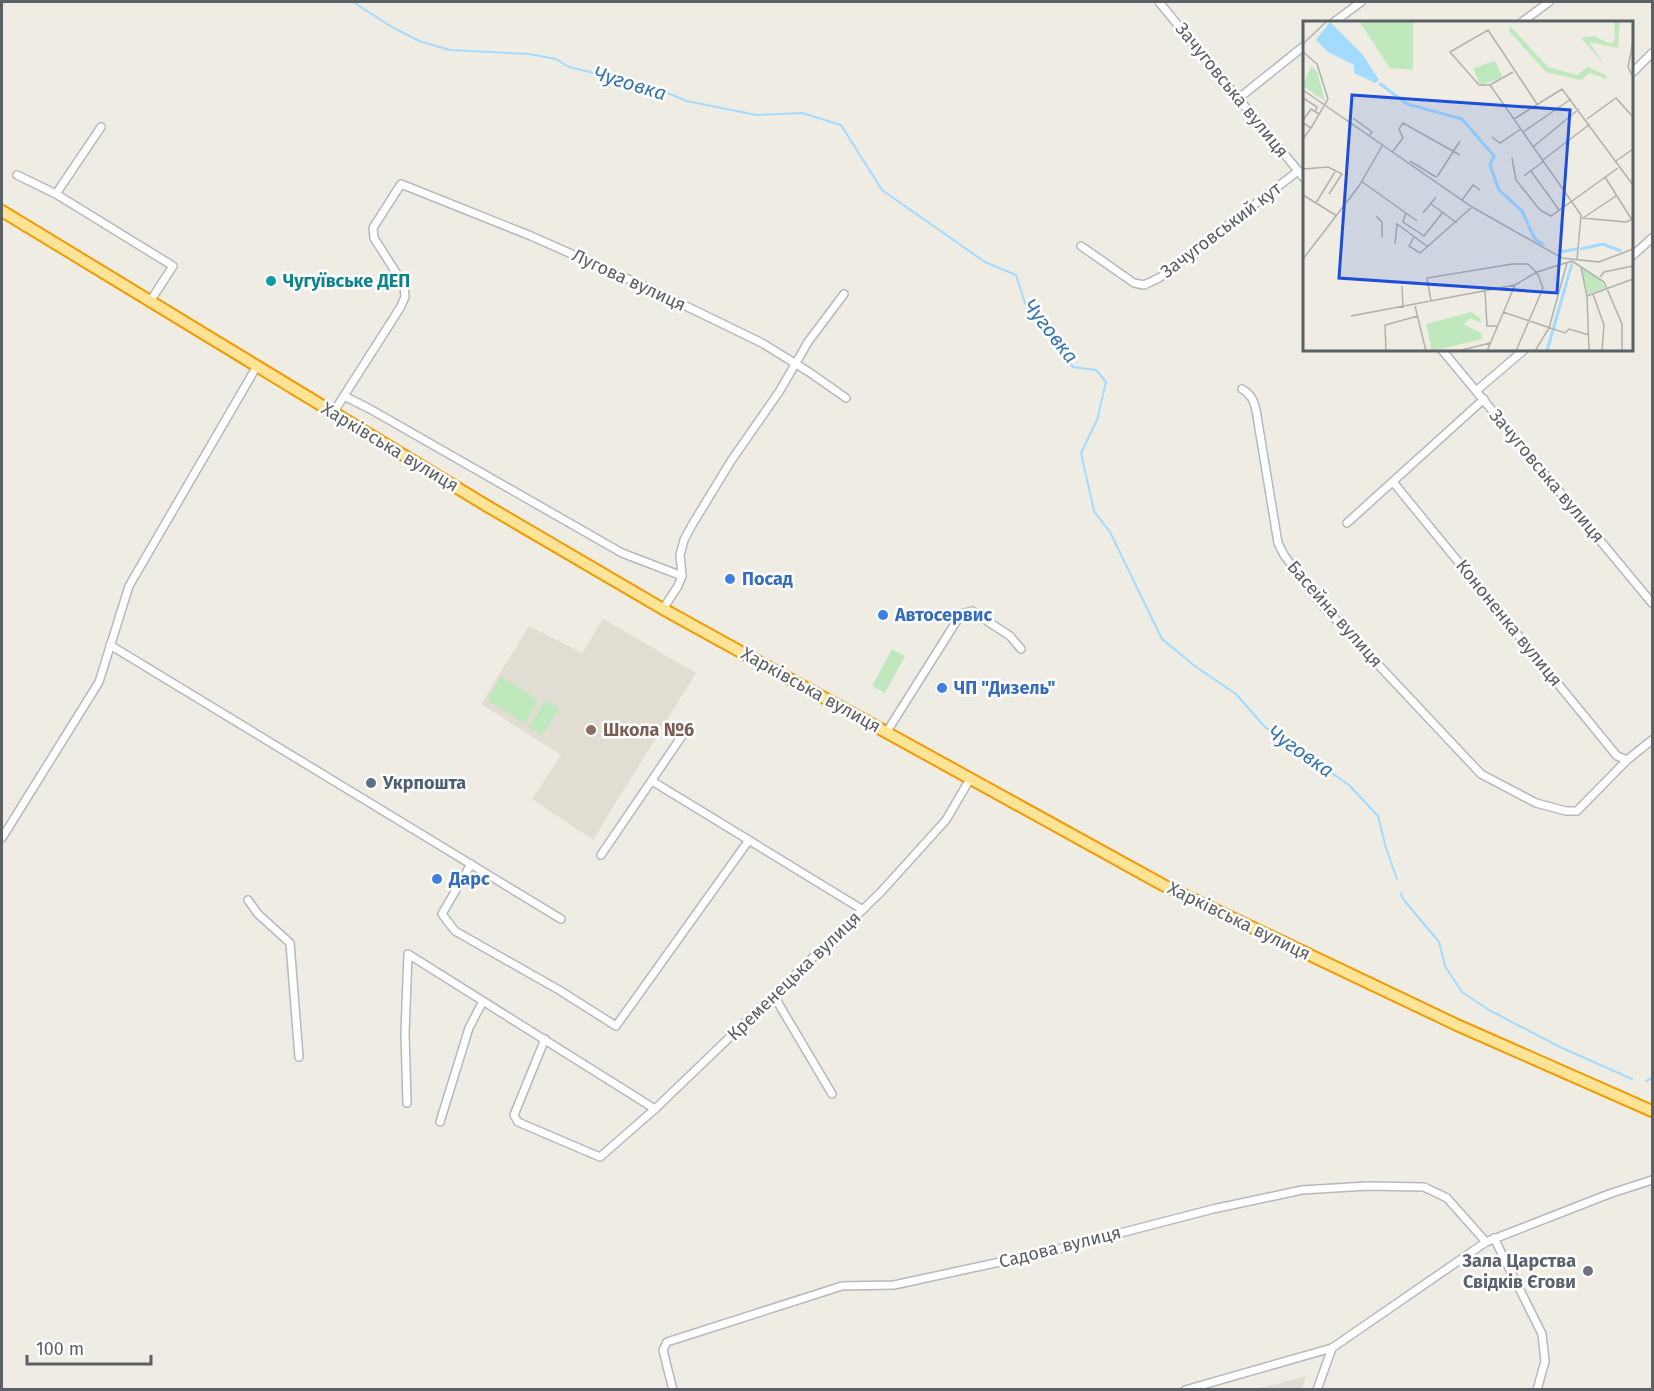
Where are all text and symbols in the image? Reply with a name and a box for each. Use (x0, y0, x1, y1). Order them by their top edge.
street label: Зачуговська вулиця (1171, 18, 1293, 162)
inset map (1303, 21, 1633, 351)
water label: Чуговка (591, 61, 669, 105)
street label: Зачуговський кут (1156, 177, 1287, 283)
street label: Лугова вулиця (569, 244, 689, 316)
place label: Чугуївське ДЕП (283, 270, 410, 292)
marker: Чугуївське ДЕП (264, 274, 278, 288)
water label: Чуговка (1018, 294, 1084, 368)
street label: Харківська вулиця (317, 397, 463, 497)
street label: Зачуговська вулиця (1485, 405, 1609, 547)
street label: Кононенка вулиця (1451, 555, 1567, 691)
street label: Басейна вулиця (1283, 556, 1387, 672)
place label: Посад (742, 568, 793, 590)
marker: Посад (723, 572, 737, 586)
place label: Автосервис (894, 604, 992, 626)
marker: Автосервис (876, 608, 890, 622)
street label: Харківська вулиця (737, 642, 885, 738)
place label: ЧП "Дизель" (954, 677, 1055, 699)
marker: ЧП "Дизель" (935, 681, 949, 695)
place label: Школа №6 (603, 719, 694, 741)
water label: Чуговка (1263, 720, 1339, 782)
marker: Школа №6 (584, 723, 598, 737)
place label: Укрпошта (382, 772, 466, 794)
marker: Укрпошта (364, 776, 378, 790)
place label: Дарс (448, 868, 490, 890)
marker: Дарс (430, 872, 444, 886)
street label: Харківська вулиця (1164, 877, 1314, 965)
street label: Кременецька вулиця (723, 907, 865, 1045)
street label: Садова вулиця (997, 1221, 1123, 1273)
place label: Зала Царства Свідків Єгови (1461, 1250, 1576, 1293)
marker: Зала Царства Свідків Єгови (1581, 1264, 1595, 1278)
scale bar (27, 1328, 152, 1366)
text: 100 m (36, 1338, 84, 1360)

